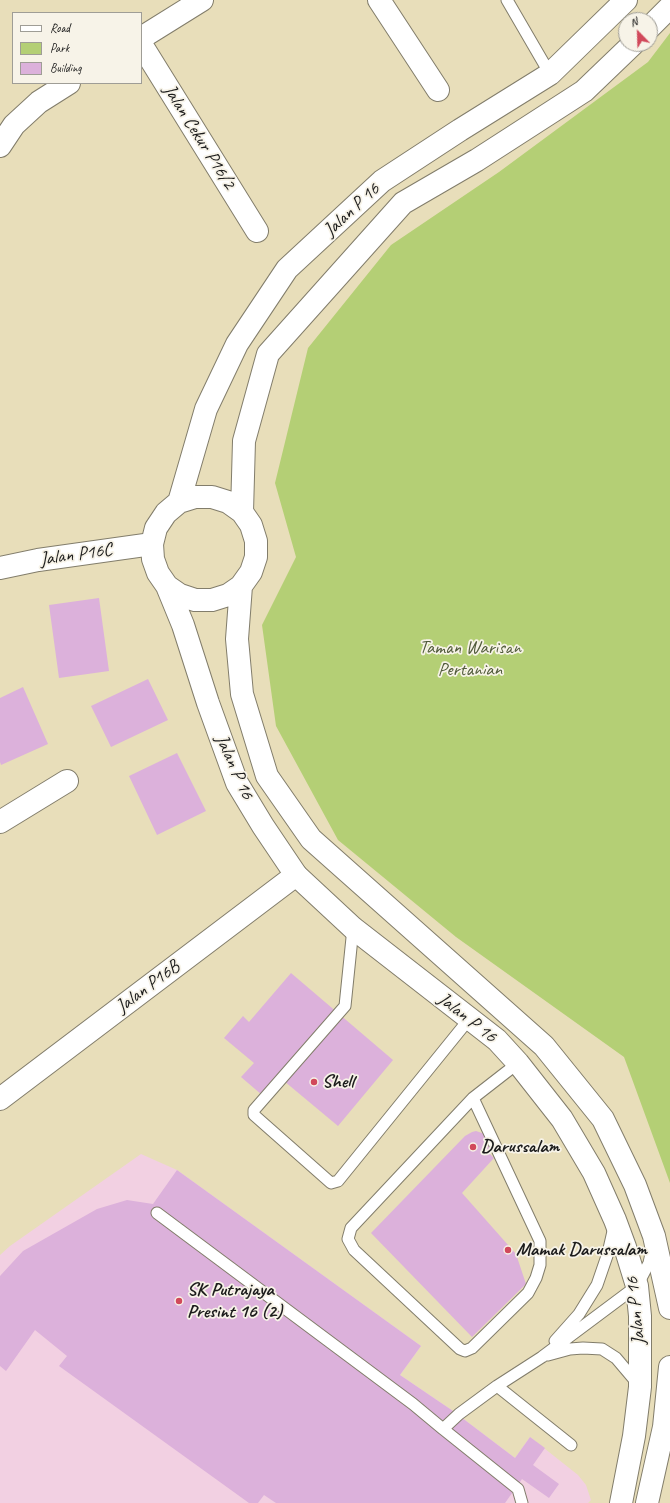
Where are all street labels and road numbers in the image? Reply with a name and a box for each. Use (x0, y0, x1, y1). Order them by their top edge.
street label: Jalan Cekur P16/2 (158, 80, 240, 194)
street label: Jalan P 16 (319, 178, 385, 242)
street label: Jalan P16C (38, 539, 114, 571)
street label: Jalan P 16 (210, 731, 258, 803)
street label: Jalan P16B (112, 956, 184, 1018)
street label: Jalan P 16 (433, 988, 501, 1048)
street label: Jalan P 16 (621, 1276, 651, 1346)

